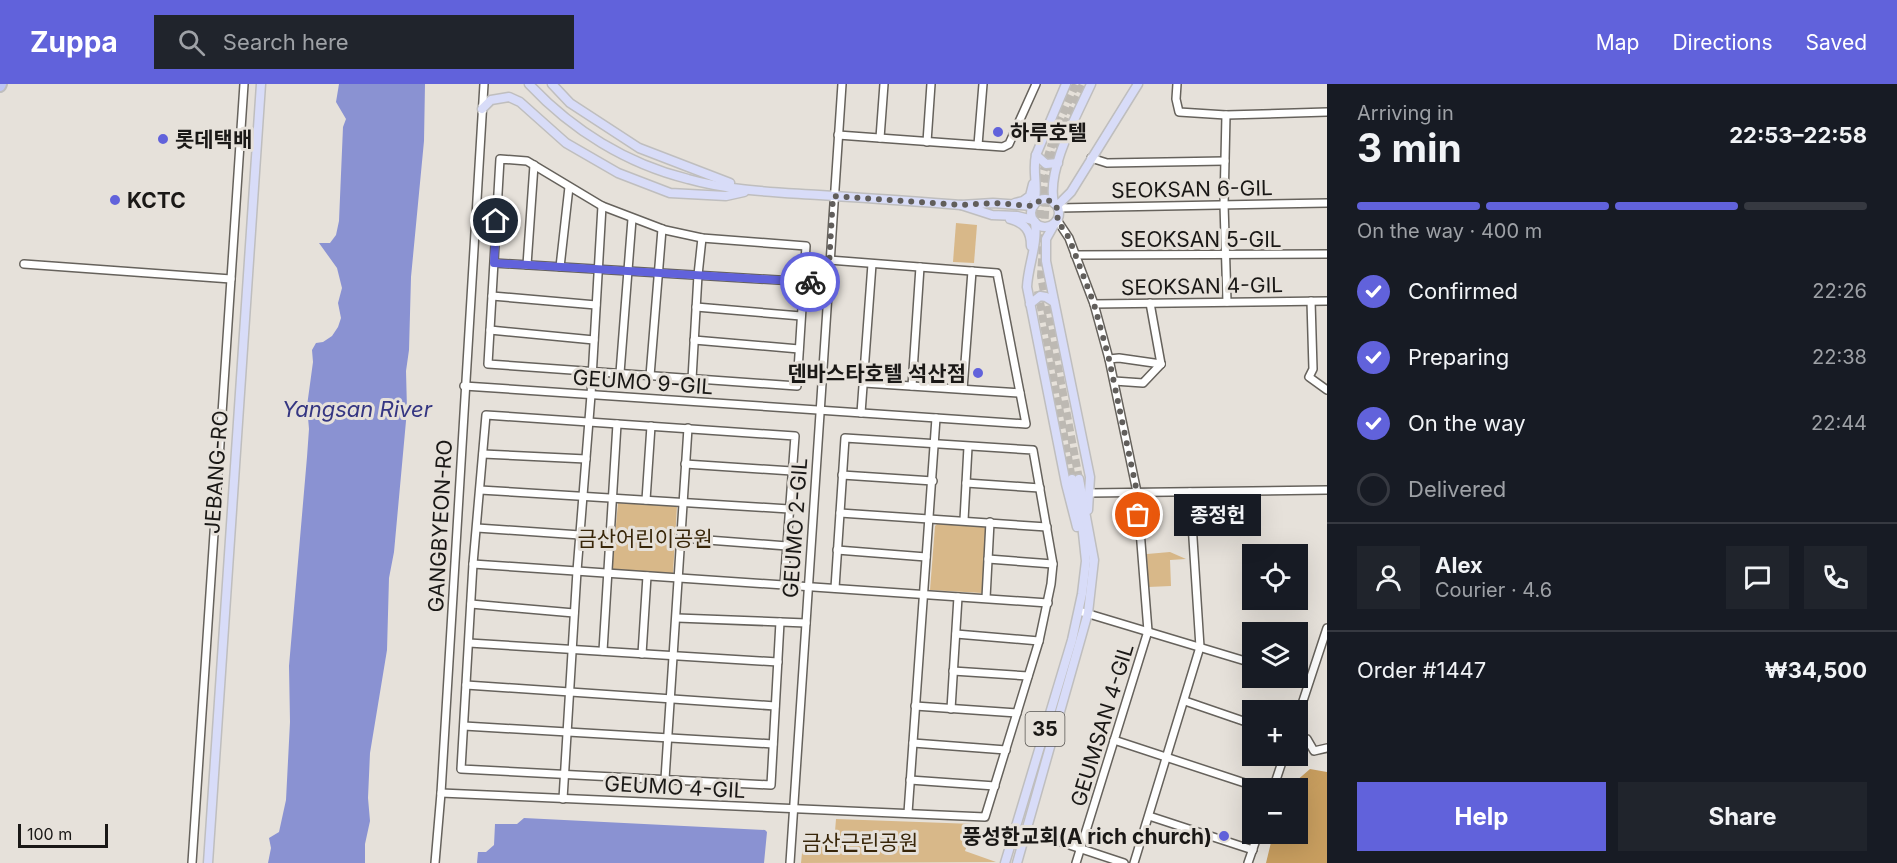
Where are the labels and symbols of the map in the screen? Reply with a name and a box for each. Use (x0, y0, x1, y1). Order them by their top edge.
place label: 하루호텔 (1010, 120, 1087, 145)
marker: 하루호텔 (991, 125, 1005, 139)
place label: 롯데택배 (175, 127, 252, 152)
marker: 롯데택배 (156, 132, 170, 146)
street label: SEOKSAN 6-GIL (1111, 175, 1273, 203)
place label: KCTC (127, 188, 186, 213)
marker: KCTC (108, 193, 122, 207)
pin (470, 195, 521, 246)
street label: SEOKSAN 5-GIL (1120, 227, 1282, 252)
courier (780, 252, 840, 312)
street label: SEOKSAN 4-GIL (1121, 272, 1283, 300)
place label: 덴바스타호텔 석산점 (787, 361, 966, 386)
street label: GEUMO 9-GIL (572, 365, 714, 399)
marker: 덴바스타호텔 석산점 (971, 366, 985, 380)
water label: Yangsan River (282, 396, 433, 422)
street label: JEBANG-RO (199, 409, 233, 535)
street label: GANGBYEON-RO (423, 439, 457, 613)
street label: GEUMO 2-GIL (778, 457, 812, 599)
pin (1112, 489, 1163, 540)
callout: 종정헌 (1174, 494, 1261, 536)
park label: 금산어린이공원 (577, 526, 713, 551)
street label: GEUMSAN 4-GIL (1065, 641, 1139, 809)
road number: 35 (1026, 712, 1064, 746)
street label: GEUMO 4-GIL (604, 771, 746, 803)
scale bar (18, 821, 108, 848)
place label: 풍성한교회(A rich church) (962, 824, 1212, 849)
marker: 풍성한교회(A rich church) (1217, 829, 1231, 843)
park label: 금산근린공원 (802, 830, 918, 855)

